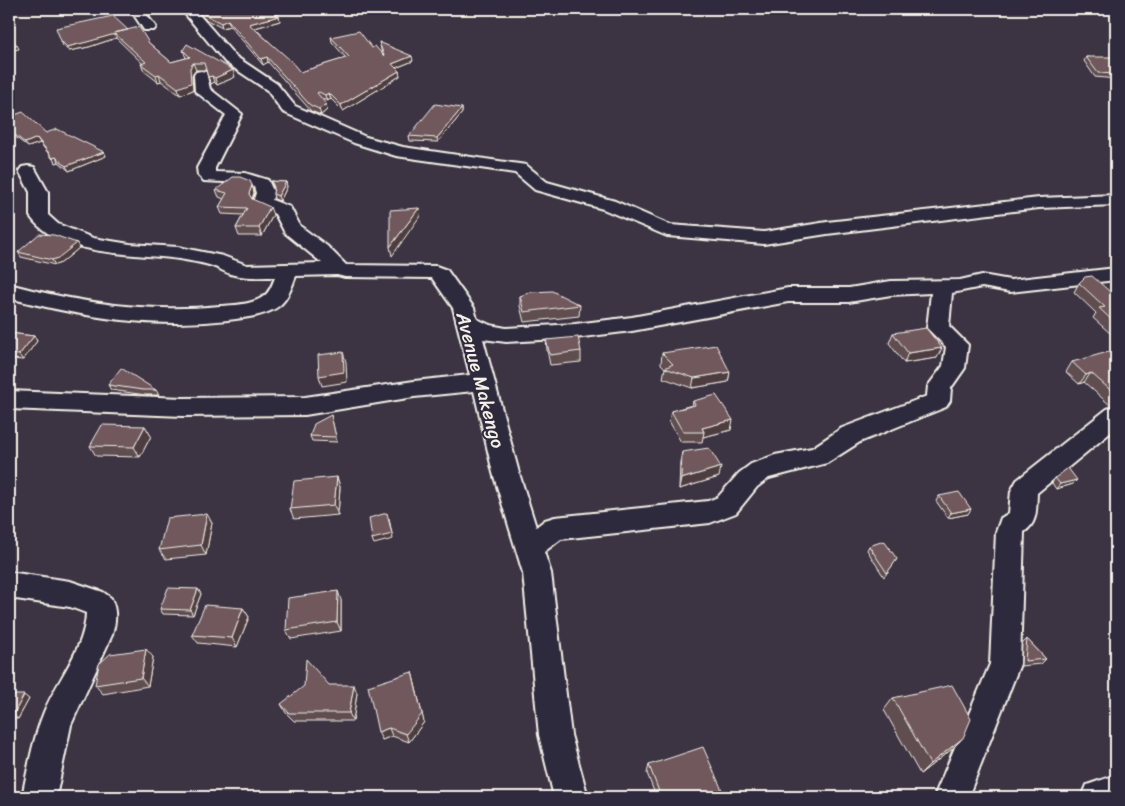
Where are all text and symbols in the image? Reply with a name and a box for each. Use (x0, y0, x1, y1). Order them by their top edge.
street label: Avenue Makengo (446, 307, 515, 452)

